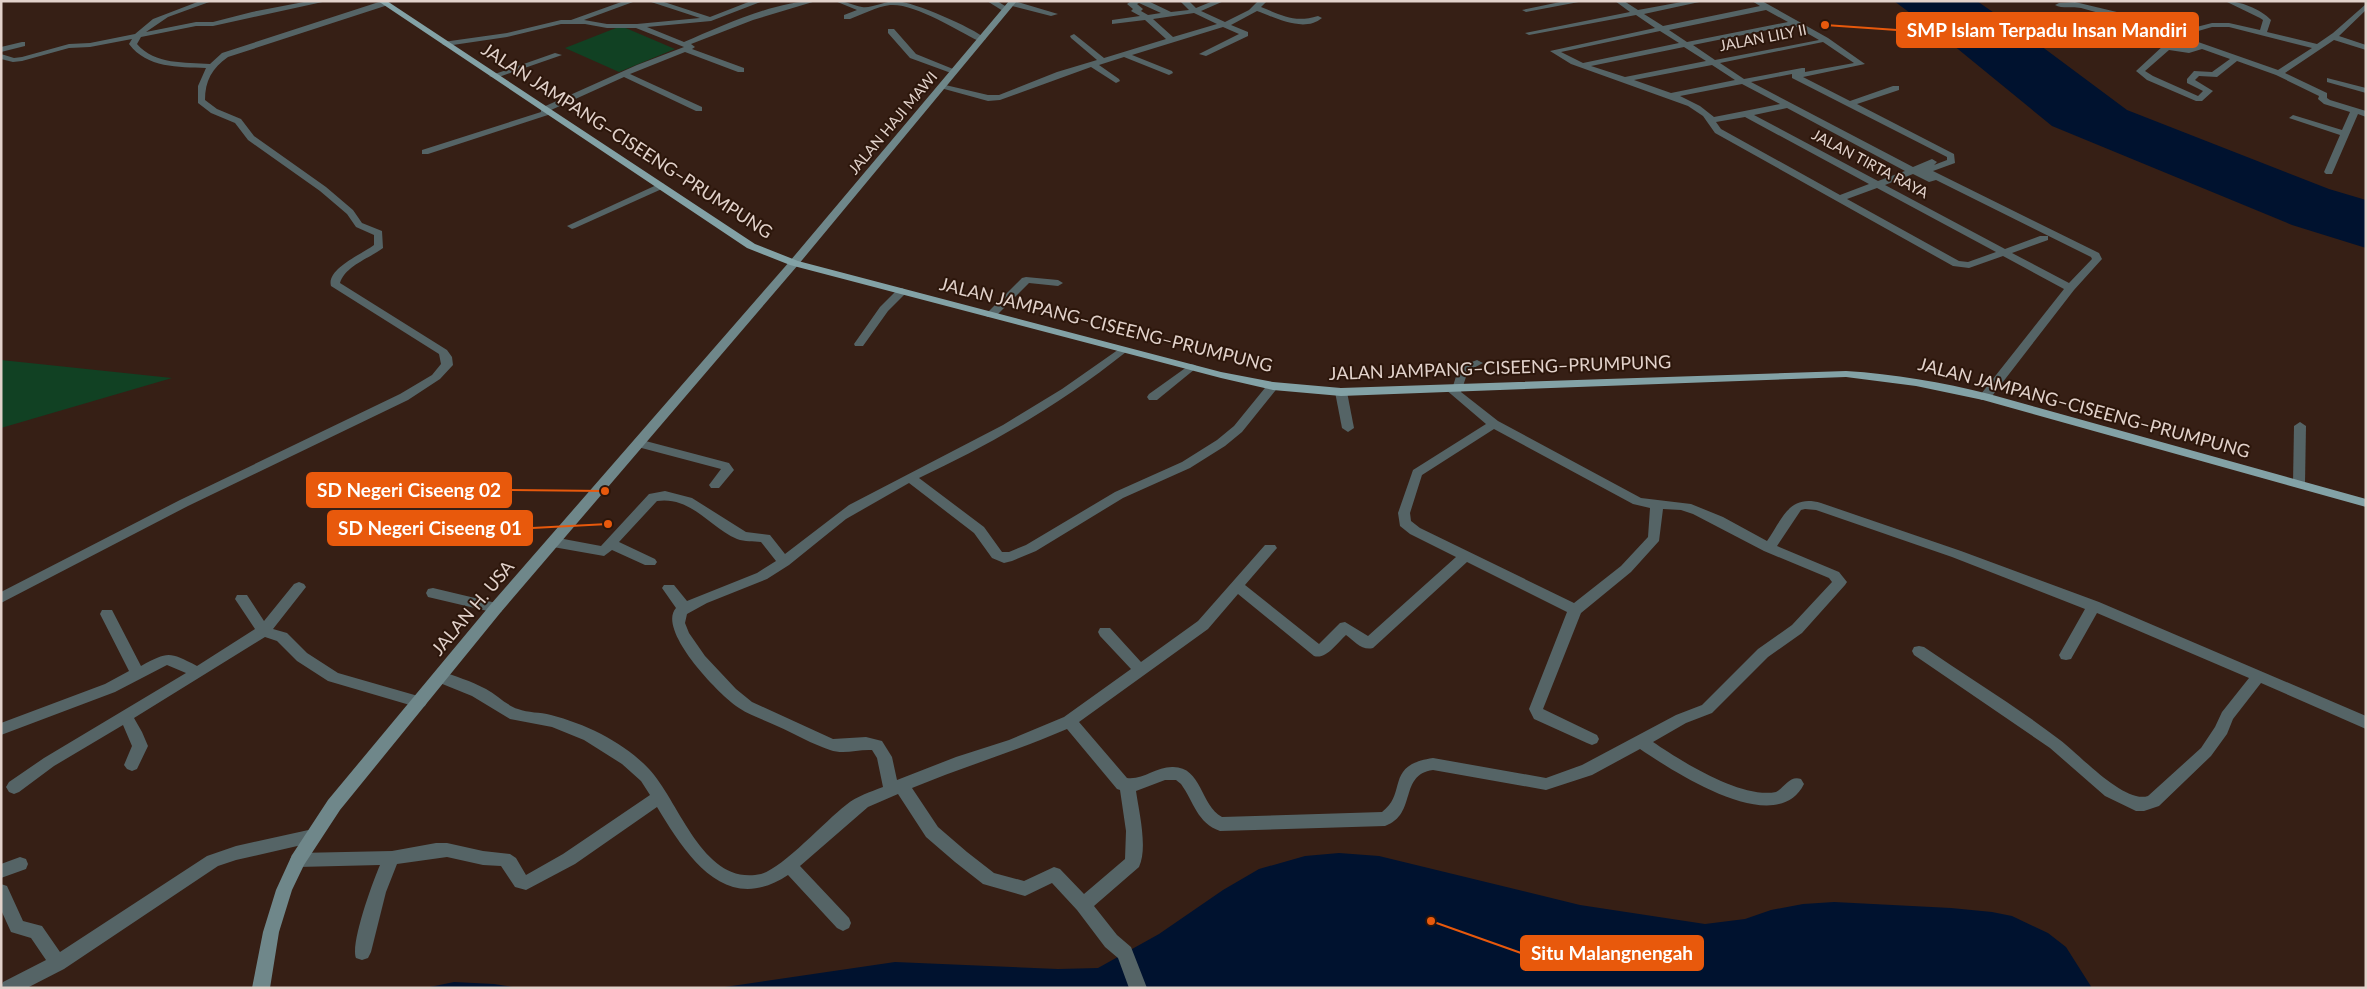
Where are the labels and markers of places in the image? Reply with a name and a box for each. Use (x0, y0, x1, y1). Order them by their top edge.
callout: SMP Islam Terpadu Insan Mandiri (1897, 13, 2198, 47)
callout: SD Negeri Ciseeng 02 (307, 473, 511, 507)
callout: SD Negeri Ciseeng 01 (328, 511, 532, 545)
callout: Situ Malangnengah (1521, 936, 1703, 970)

